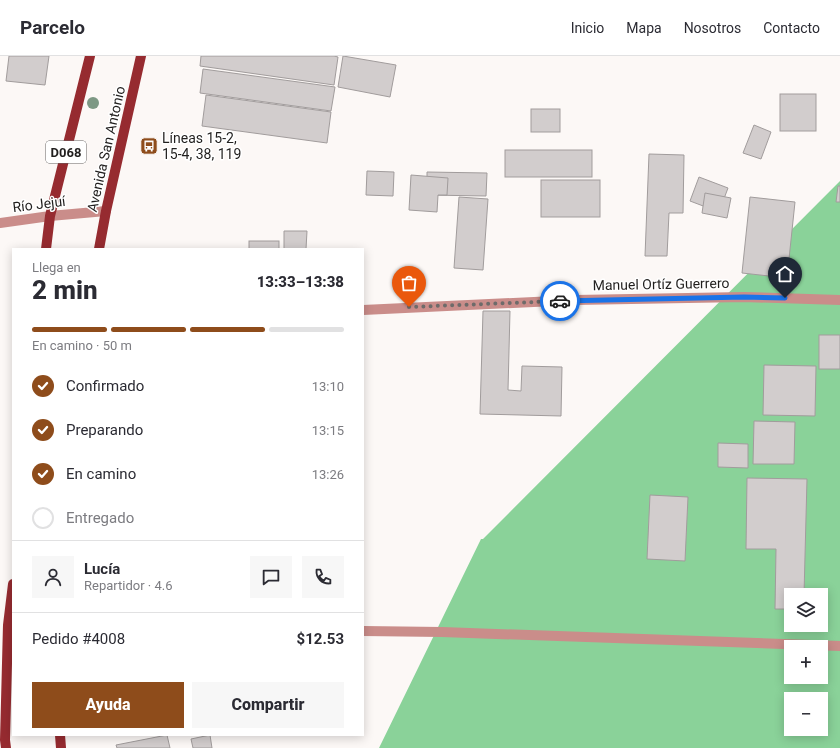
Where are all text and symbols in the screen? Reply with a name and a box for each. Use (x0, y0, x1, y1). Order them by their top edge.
text: Parcelo (20, 16, 85, 39)
text: Inicio (571, 20, 604, 36)
text: Mapa (626, 20, 662, 36)
text: Nosotros (684, 20, 741, 36)
text: Contacto (763, 20, 820, 36)
street label: Avenida San Antonio (84, 85, 128, 213)
place label: Líneas 15-2, 15-4, 38, 119 (162, 130, 241, 162)
bus stop icon: Líneas 15-2, 15-4, 38, 119 (139, 136, 159, 156)
road number: D068 (46, 141, 86, 163)
street label: Río Jejuí (12, 193, 67, 215)
pin (768, 257, 802, 298)
text: Llega en (32, 260, 81, 275)
icon: home (774, 263, 796, 285)
pin (392, 266, 426, 307)
icon: bag (398, 272, 420, 294)
text: 13:33–13:38 (257, 273, 344, 291)
text: 2 min (32, 275, 98, 305)
street label: Manuel Ortíz Guerrero (592, 275, 730, 293)
courier (540, 281, 580, 321)
icon: car (549, 290, 571, 312)
text: En camino · 50 m (32, 338, 132, 353)
icon: check (32, 375, 54, 397)
text: Confirmado (66, 377, 144, 395)
text: 13:10 (312, 379, 344, 394)
icon: check (32, 419, 54, 441)
text: Preparando (66, 421, 143, 439)
text: 13:15 (312, 423, 344, 438)
icon: check (32, 463, 54, 485)
text: En camino (66, 465, 136, 483)
text: 13:26 (312, 467, 344, 482)
text: Entregado (66, 509, 134, 527)
button: person (32, 556, 74, 598)
button: chat (250, 556, 292, 598)
button: phone (302, 556, 344, 598)
text: Lucía (84, 560, 120, 578)
text: Repartidor · 4.6 (84, 578, 172, 593)
map controls (784, 588, 828, 736)
button: layers (784, 588, 828, 632)
text: Pedido #4008 (32, 630, 125, 648)
text: $12.53 (297, 630, 344, 648)
button: + (784, 640, 828, 684)
button: Ayuda (32, 682, 184, 728)
button: Compartir (192, 682, 344, 728)
button: − (784, 692, 828, 736)

